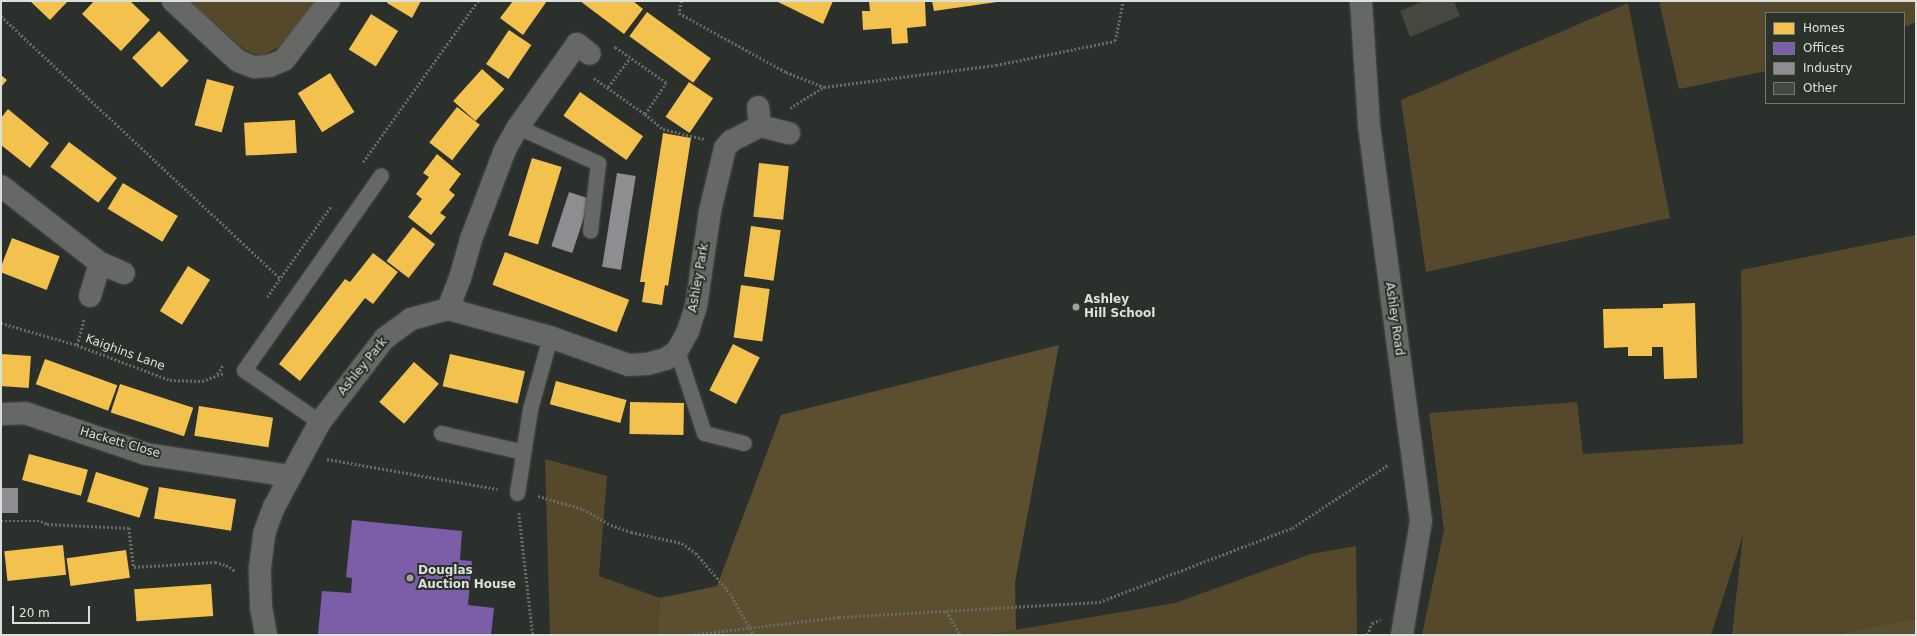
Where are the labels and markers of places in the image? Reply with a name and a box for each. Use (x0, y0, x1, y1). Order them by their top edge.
place label: Ashley Hill School (1084, 293, 1155, 321)
marker: Ashley Hill School (1071, 302, 1081, 312)
place label: Douglas Auction House (418, 564, 516, 592)
marker: Douglas Auction House (405, 573, 415, 583)

